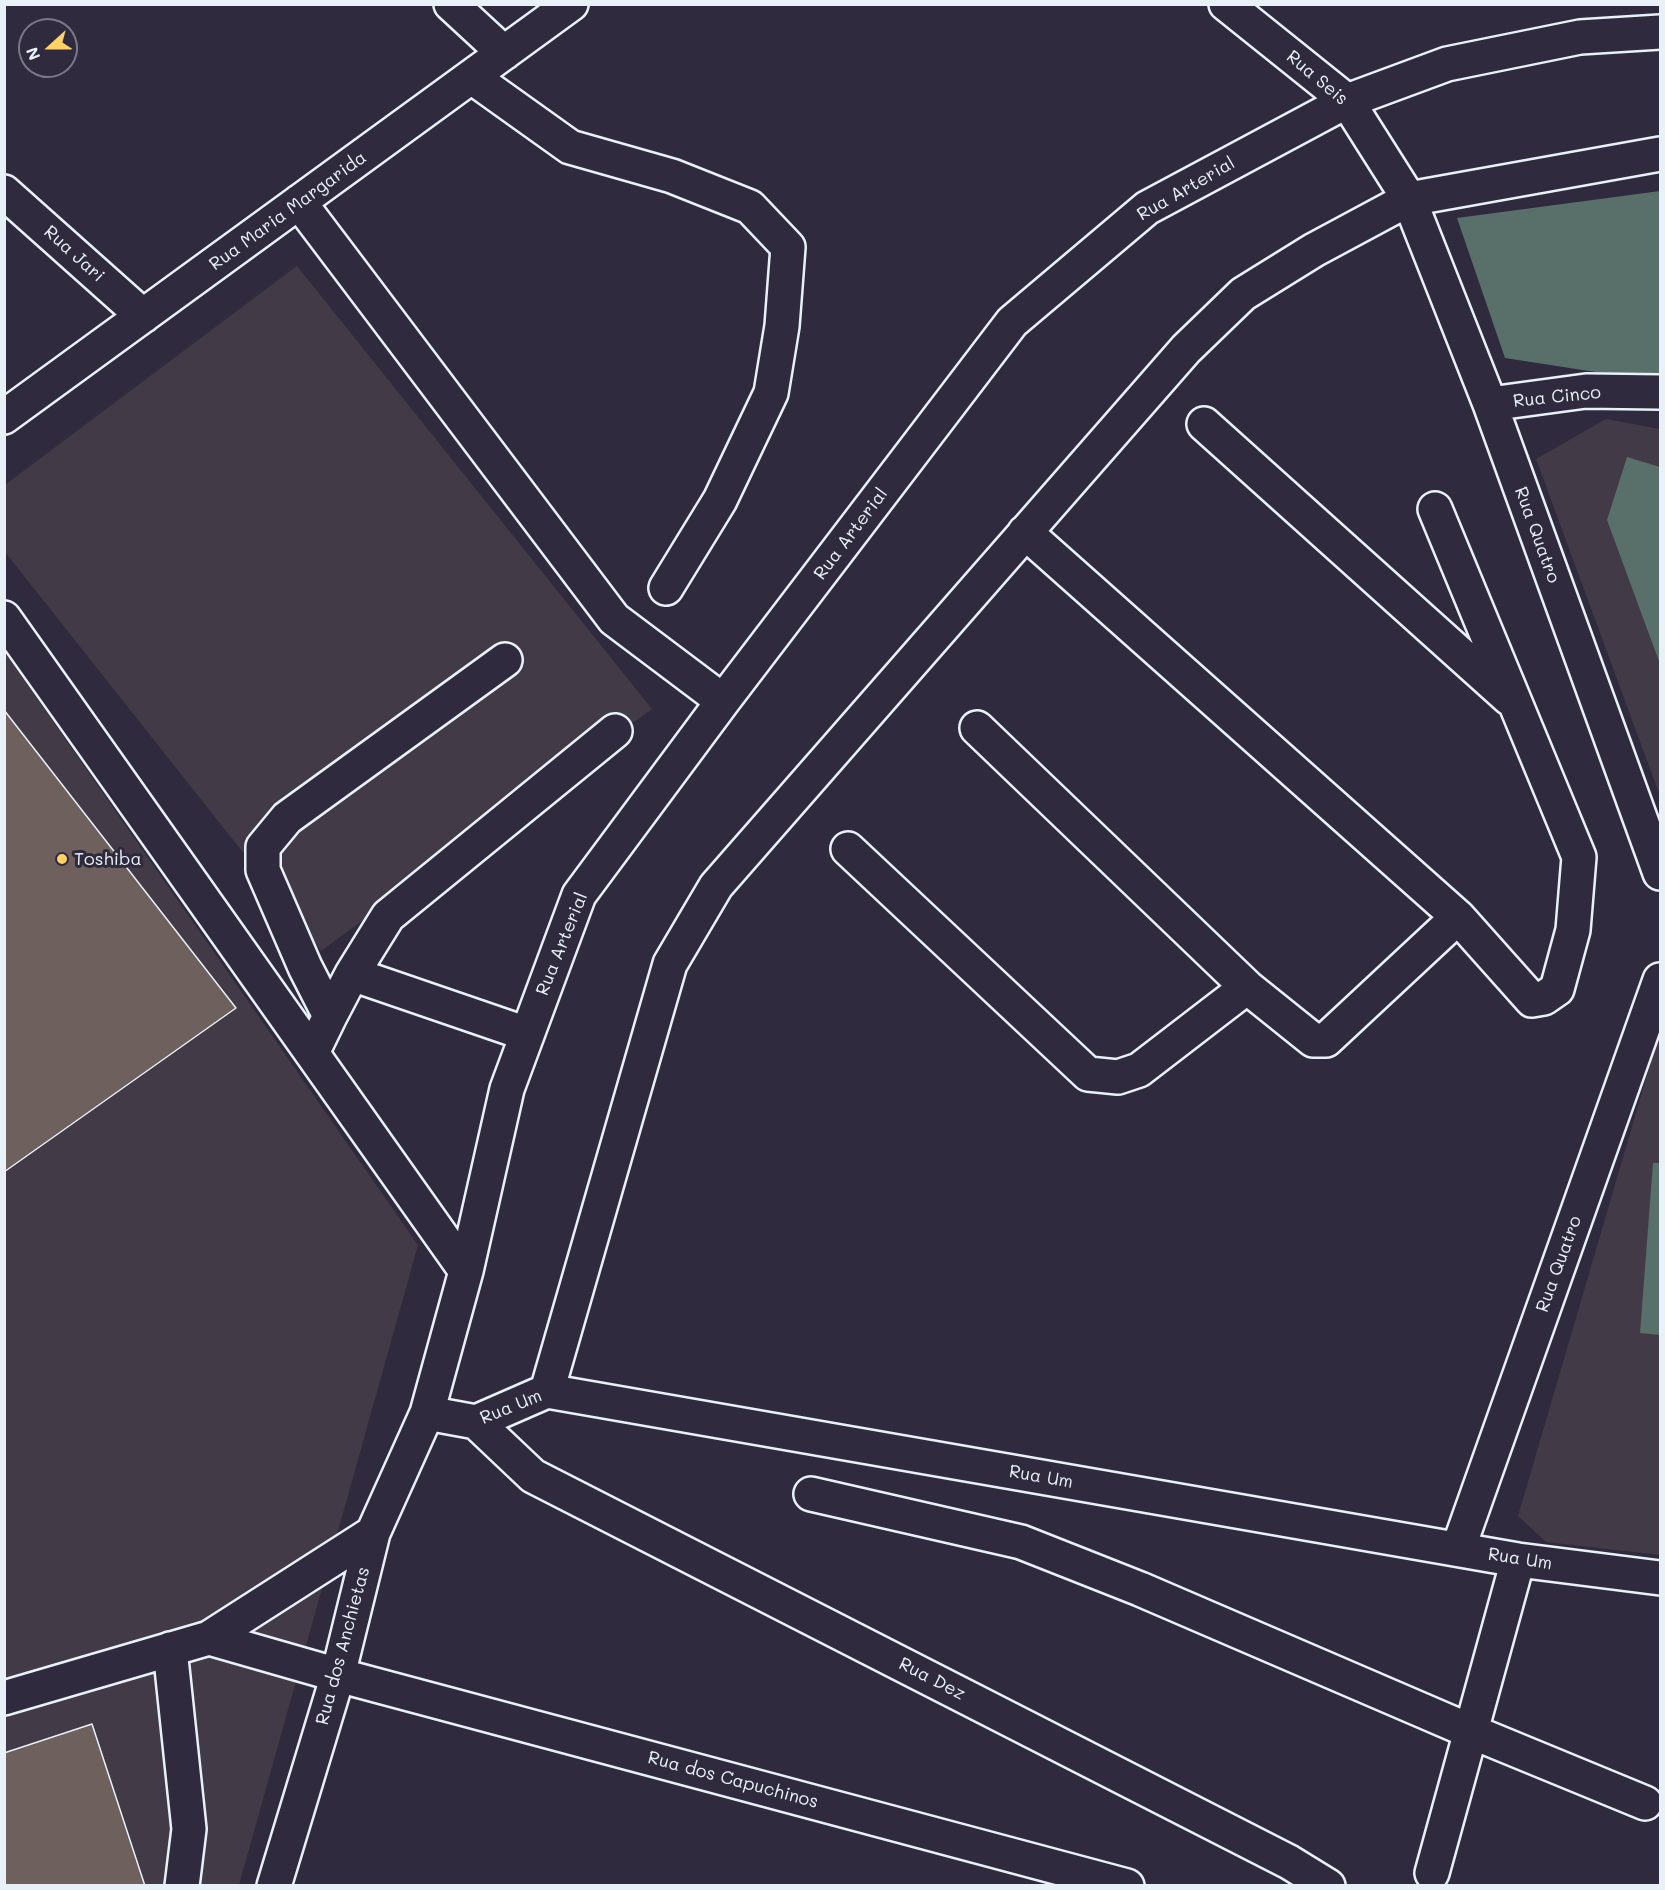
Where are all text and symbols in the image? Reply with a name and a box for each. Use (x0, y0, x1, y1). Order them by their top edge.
north arrow (18, 18, 78, 78)
text: N (21, 44, 45, 63)
street label: Rua Seis (1282, 46, 1352, 110)
street label: Rua Maria Margarida (205, 147, 371, 275)
street label: Rua Arterial (1133, 152, 1239, 226)
street label: Rua Jari (39, 221, 109, 287)
street label: Rua Cinco (1512, 382, 1602, 412)
street label: Rua Arterial (810, 484, 892, 584)
street label: Rua Quatro (1510, 484, 1564, 586)
place label: Toshiba (74, 848, 142, 870)
marker: Toshiba (55, 852, 69, 866)
street label: Rua Arterial (532, 889, 592, 999)
street label: Rua Quatro (1532, 1213, 1586, 1315)
street label: Rua Um (477, 1385, 545, 1429)
street label: Rua Um (1007, 1461, 1075, 1493)
street label: Rua Um (1486, 1543, 1554, 1575)
street label: Rua dos Anchietas (312, 1565, 374, 1727)
street label: Rua Dez (895, 1653, 969, 1705)
street label: Rua dos Capuchinos (645, 1747, 821, 1813)

